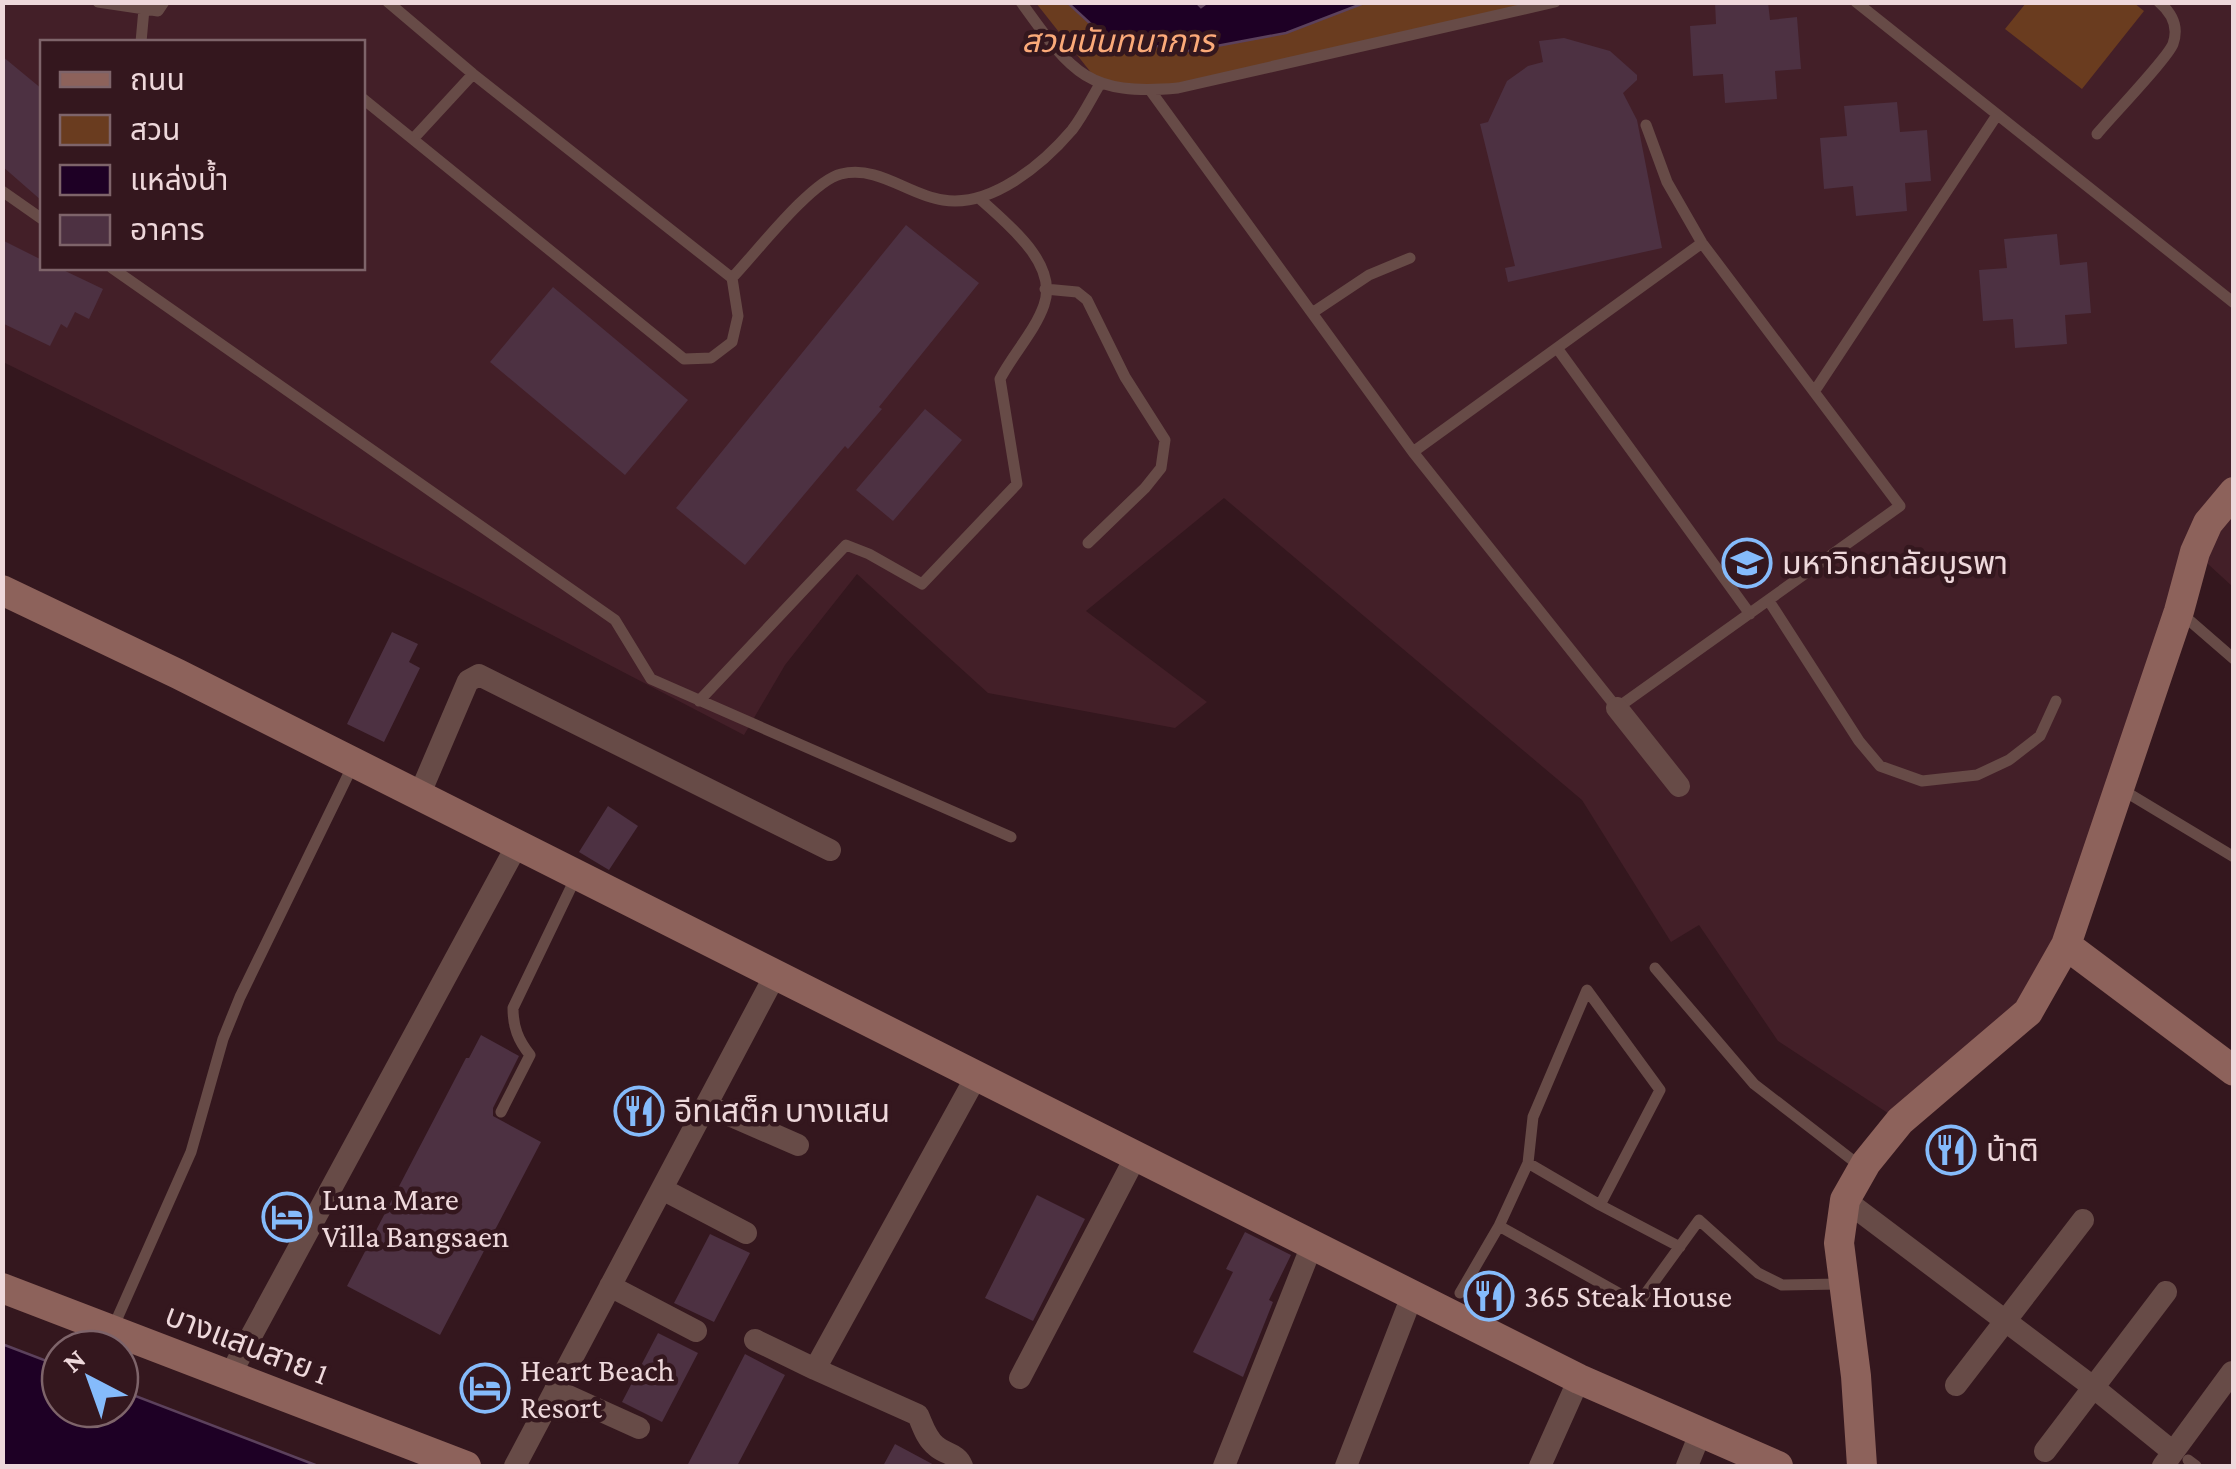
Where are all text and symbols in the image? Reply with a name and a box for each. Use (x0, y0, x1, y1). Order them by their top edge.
park label: สวนนันทนาการ (1022, 23, 1217, 59)
legend (40, 40, 365, 270)
text: ถนน (130, 63, 185, 96)
text: สวน (130, 113, 180, 146)
text: แหล่งน้ำ (130, 159, 228, 196)
text: อาคาร (130, 213, 205, 246)
school or university icon: มหาวิทยาลัยบูรพา (1721, 537, 1773, 589)
place label: มหาวิทยาลัยบูรพา (1782, 545, 2008, 583)
restaurant icon: อีทเสต็ก บางแสน (613, 1085, 665, 1137)
place label: อีทเสต็ก บางแสน (674, 1093, 890, 1129)
restaurant icon: น้าติ (1925, 1124, 1977, 1176)
place label: น้าติ (1986, 1132, 2039, 1168)
place label: Luna Mare Villa Bangsaen (322, 1181, 509, 1254)
hotel icon: Luna Mare Villa Bangsaen (261, 1191, 313, 1243)
restaurant icon: 365 Steak House (1463, 1270, 1515, 1322)
place label: 365 Steak House (1524, 1278, 1732, 1314)
street label: บางแสนสาย 1 (160, 1296, 334, 1392)
north arrow (40, 1329, 140, 1429)
text: N (57, 1343, 91, 1378)
place label: Heart Beach Resort (520, 1352, 675, 1425)
hotel icon: Heart Beach Resort (459, 1362, 511, 1414)

